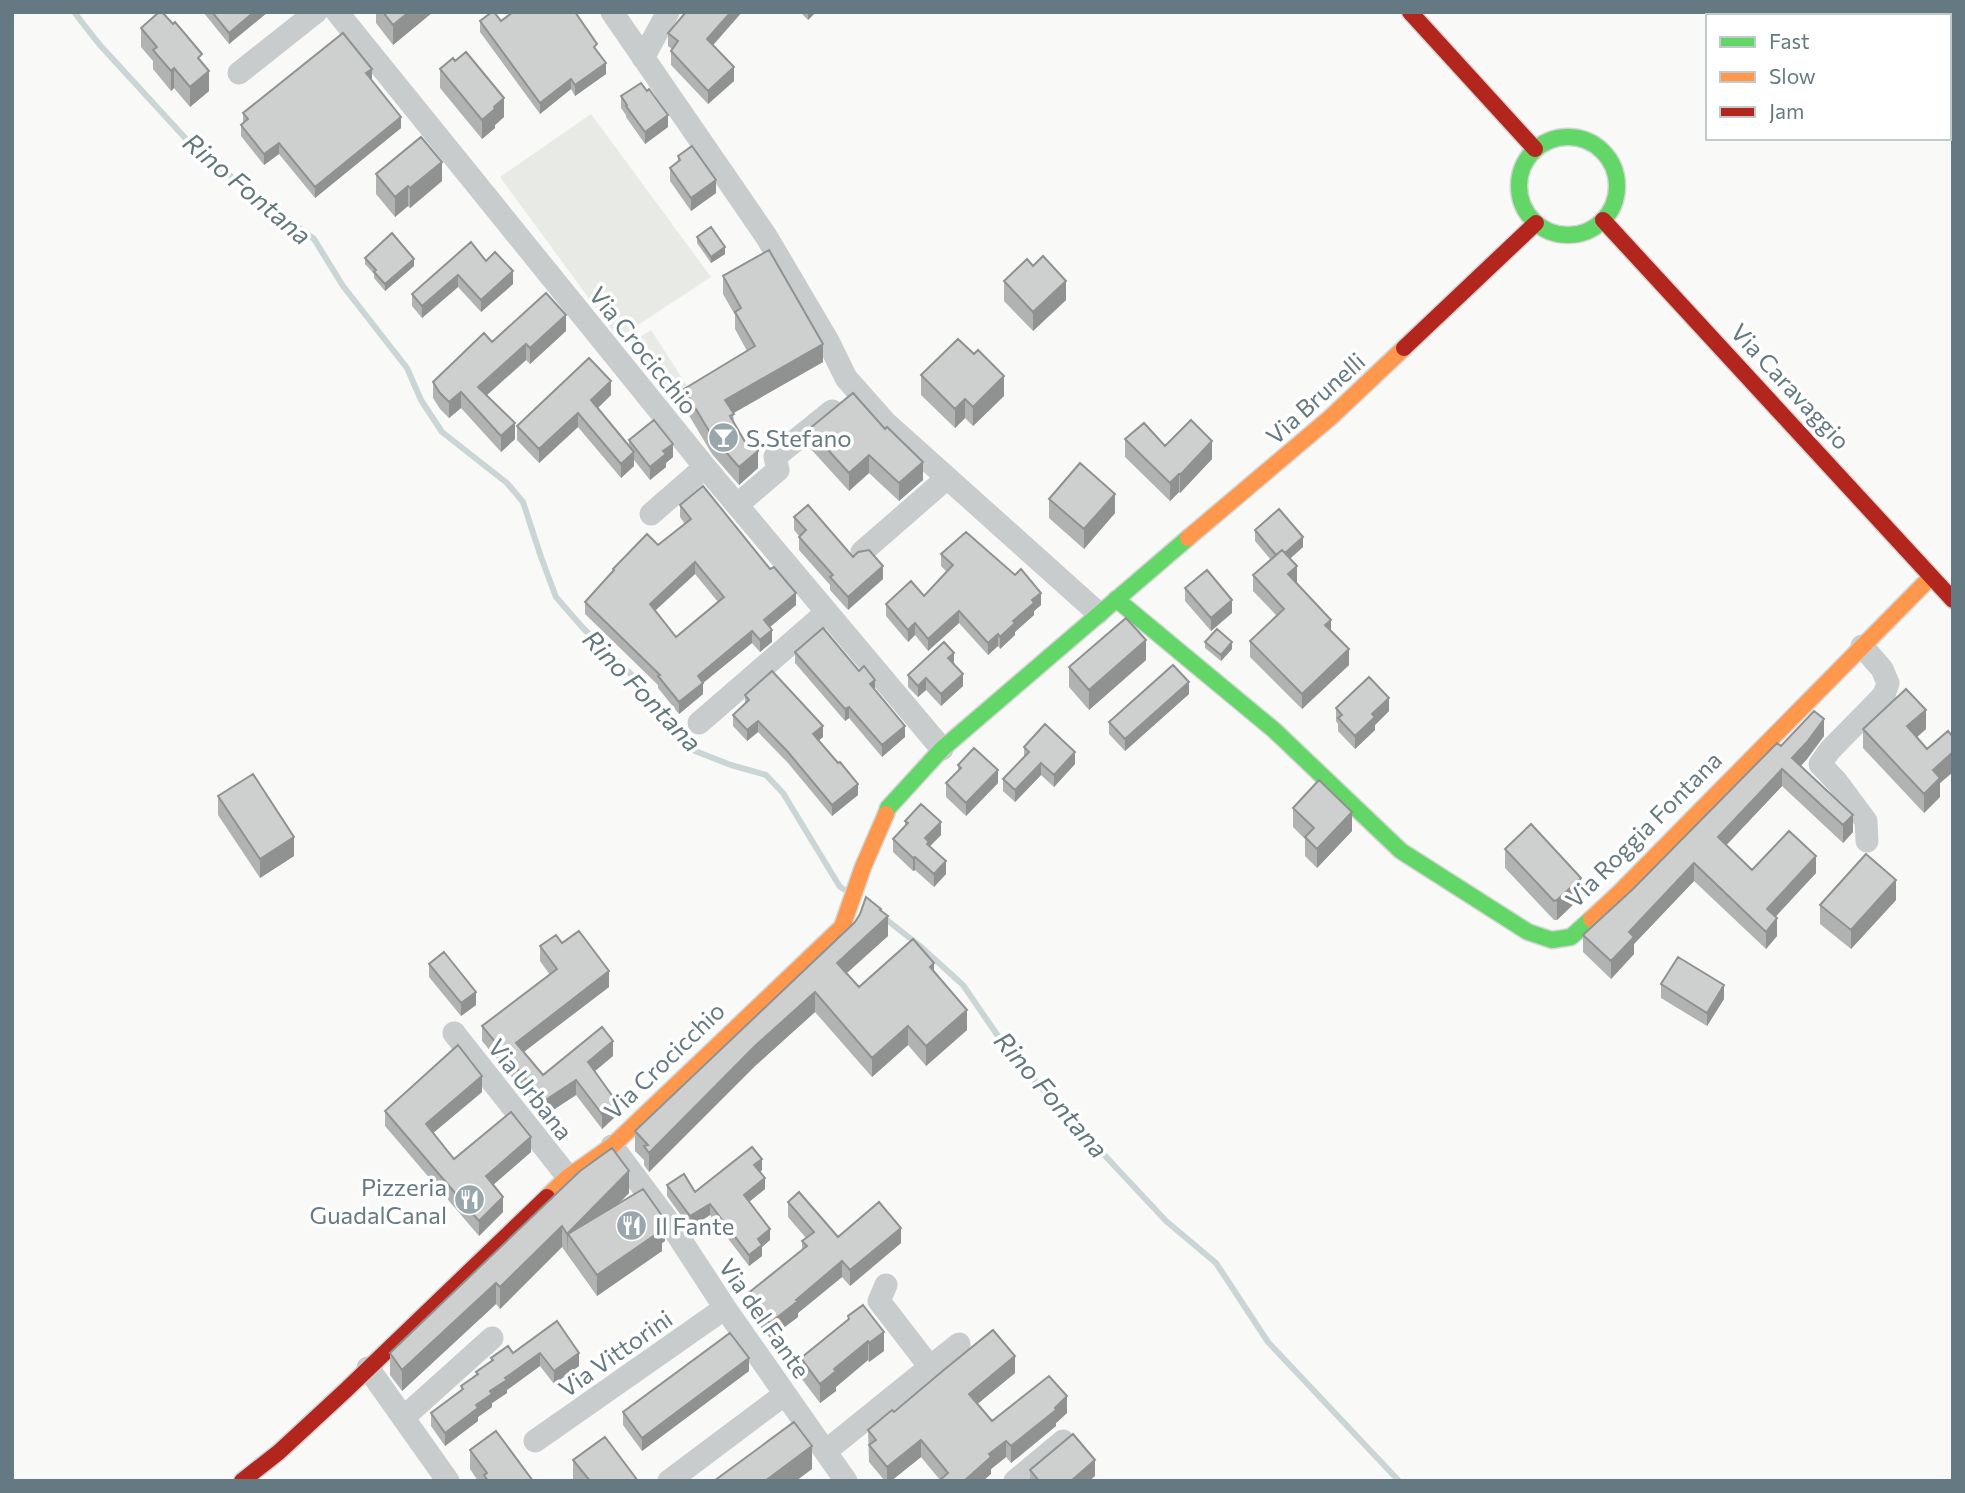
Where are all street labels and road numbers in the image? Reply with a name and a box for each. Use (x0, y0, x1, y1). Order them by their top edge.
street label: Via Crocicchio (584, 280, 704, 420)
street label: Via Caravaggio (1725, 317, 1857, 455)
street label: Via Brunelli (1260, 346, 1370, 450)
street label: Via Roggia Fontana (1559, 745, 1727, 913)
street label: Via Crocicchio (598, 995, 730, 1125)
street label: Via Urbana (483, 1033, 579, 1145)
street label: Via del Fante (713, 1253, 817, 1383)
street label: Via Vittorini (553, 1303, 677, 1403)

